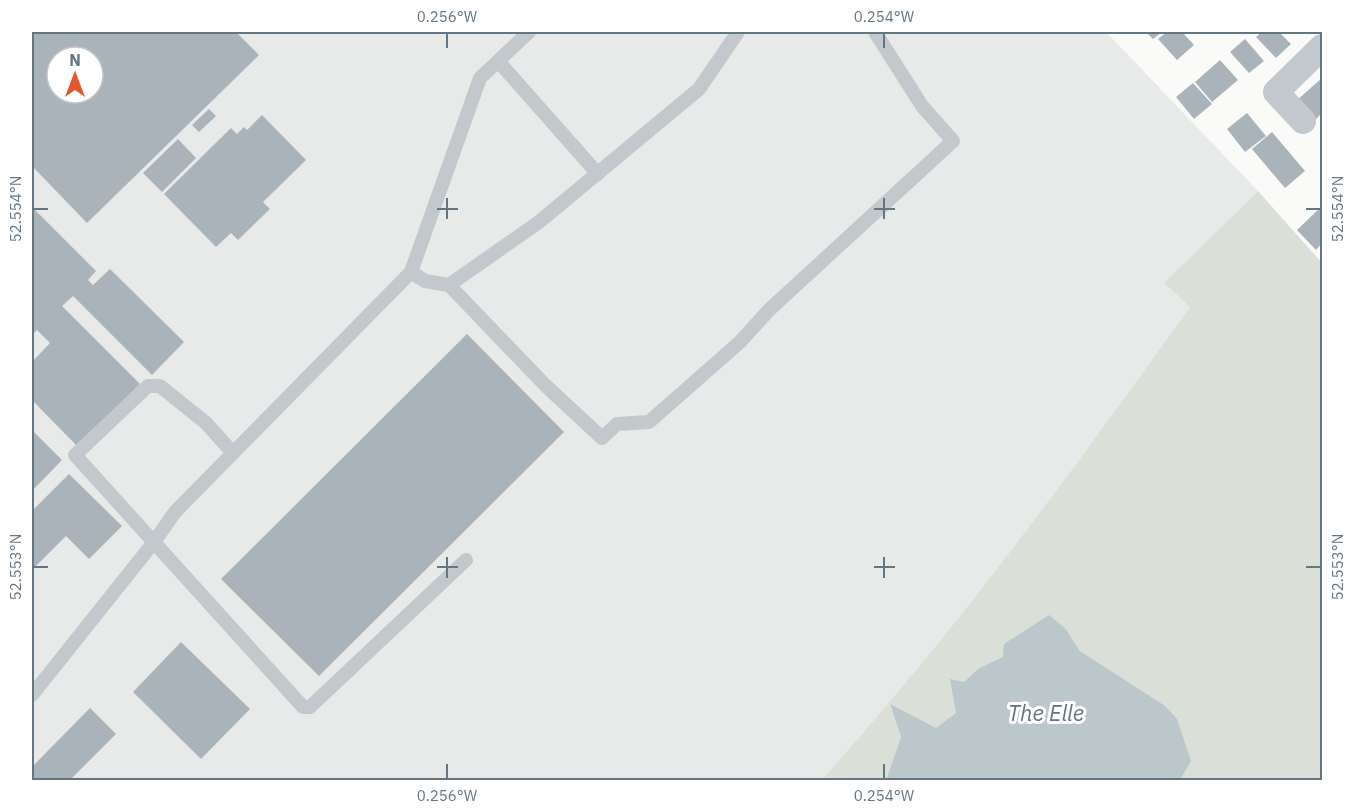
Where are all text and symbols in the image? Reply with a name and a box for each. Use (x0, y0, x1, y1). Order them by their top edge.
text: 0.256°W (417, 7, 478, 26)
text: 0.254°W (854, 7, 915, 26)
north arrow (45, 45, 105, 105)
text: N (69, 50, 81, 70)
text: 52.554°N (6, 176, 25, 242)
text: 52.554°N (1328, 176, 1347, 242)
text: 52.553°N (6, 534, 25, 600)
text: 52.553°N (1328, 534, 1347, 600)
water label: The Elle (1008, 698, 1084, 727)
text: 0.256°W (417, 786, 478, 805)
text: 0.254°W (854, 786, 915, 805)

